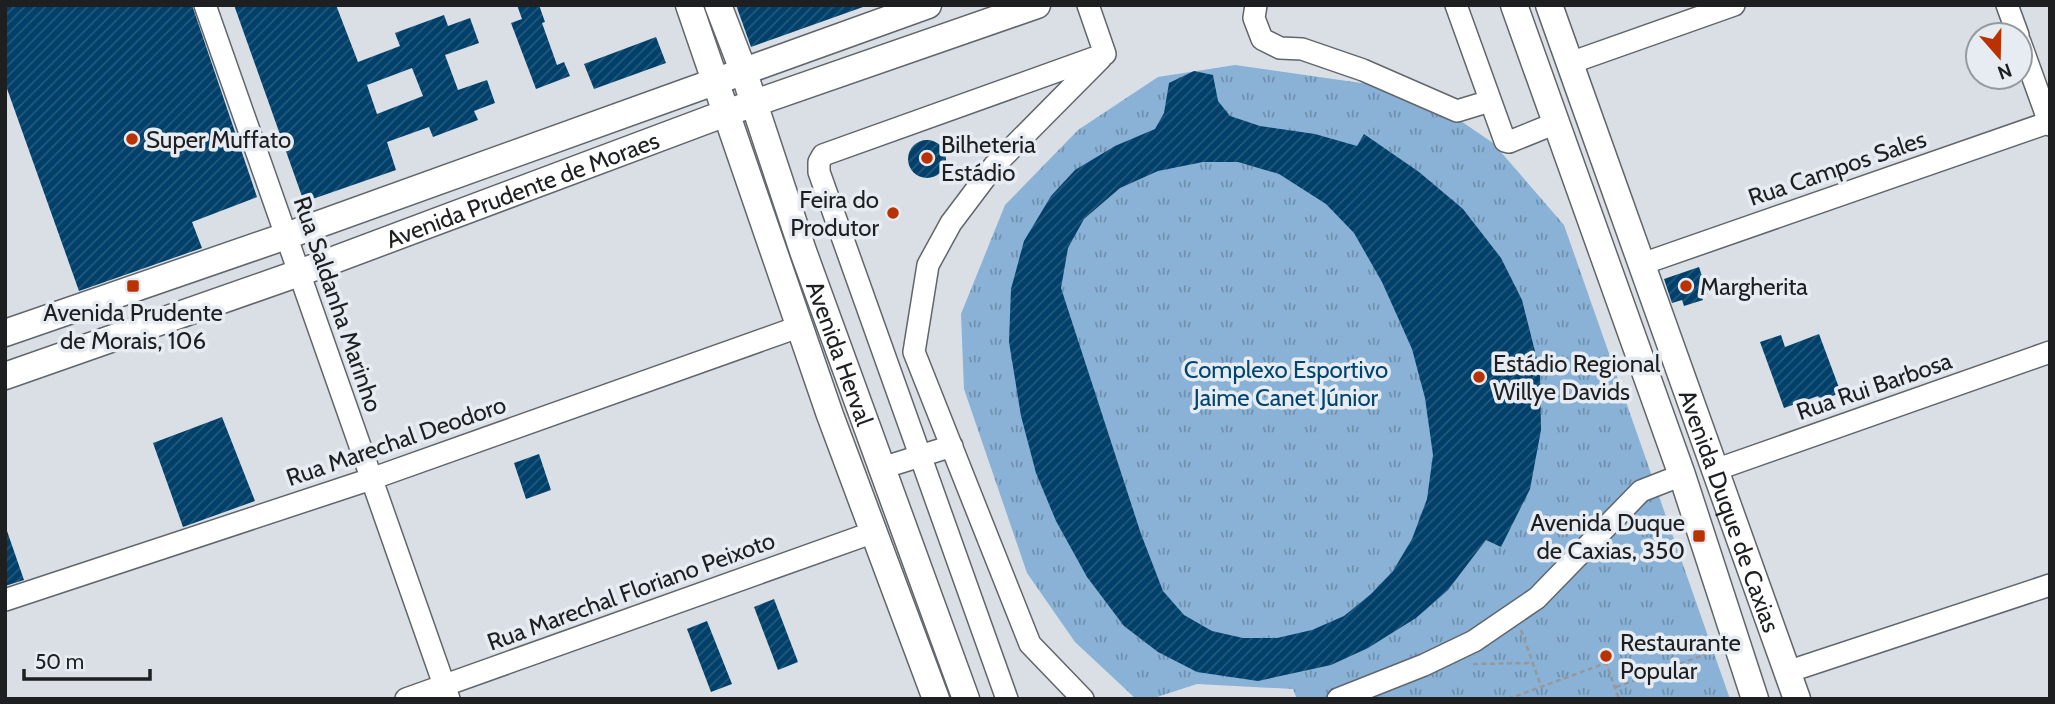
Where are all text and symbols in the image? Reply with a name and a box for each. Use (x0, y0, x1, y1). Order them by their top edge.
north arrow (1964, 21, 2034, 91)
text: N (1994, 58, 2015, 85)
street label: Rua Campos Sales (1744, 124, 1930, 212)
place label: Super Muffato (146, 125, 291, 154)
street label: Avenida Prudente de Moraes (382, 125, 663, 254)
place label: Bilheteria Estádio (941, 130, 1036, 187)
marker: Super Muffato (124, 131, 140, 147)
marker: Bilheteria Estádio (919, 150, 935, 166)
place label: Feira do Produtor (790, 185, 879, 242)
street label: Rua Saldanha Marinho (287, 192, 389, 416)
marker: Feira do Produtor (885, 205, 901, 221)
place label: Margherita (1700, 272, 1808, 301)
street label: Avenida Herval (801, 277, 880, 430)
marker: Avenida Prudente de Morais, 106 (125, 278, 141, 294)
marker: Margherita (1678, 278, 1694, 294)
place label: Avenida Prudente de Morais, 106 (43, 298, 223, 355)
street label: Rua Rui Barbosa (1793, 346, 1956, 426)
place label: Estádio Regional Willye Davids (1493, 349, 1661, 406)
park label: Complexo Esportivo Jaime Canet Júnior (1184, 355, 1388, 412)
marker: Estádio Regional Willye Davids (1471, 369, 1487, 385)
street label: Avenida Duque de Caxias (1673, 386, 1786, 636)
street label: Rua Marechal Deodoro (282, 390, 510, 492)
place label: Avenida Duque de Caxias, 350 (1530, 508, 1685, 565)
street label: Rua Marechal Floriano Peixoto (483, 525, 779, 657)
marker: Avenida Duque de Caxias, 350 (1691, 528, 1707, 544)
place label: Restaurante Popular (1620, 628, 1741, 685)
scale bar (24, 638, 150, 682)
marker: Restaurante Popular (1598, 648, 1614, 664)
text: 50 m (35, 649, 84, 674)

